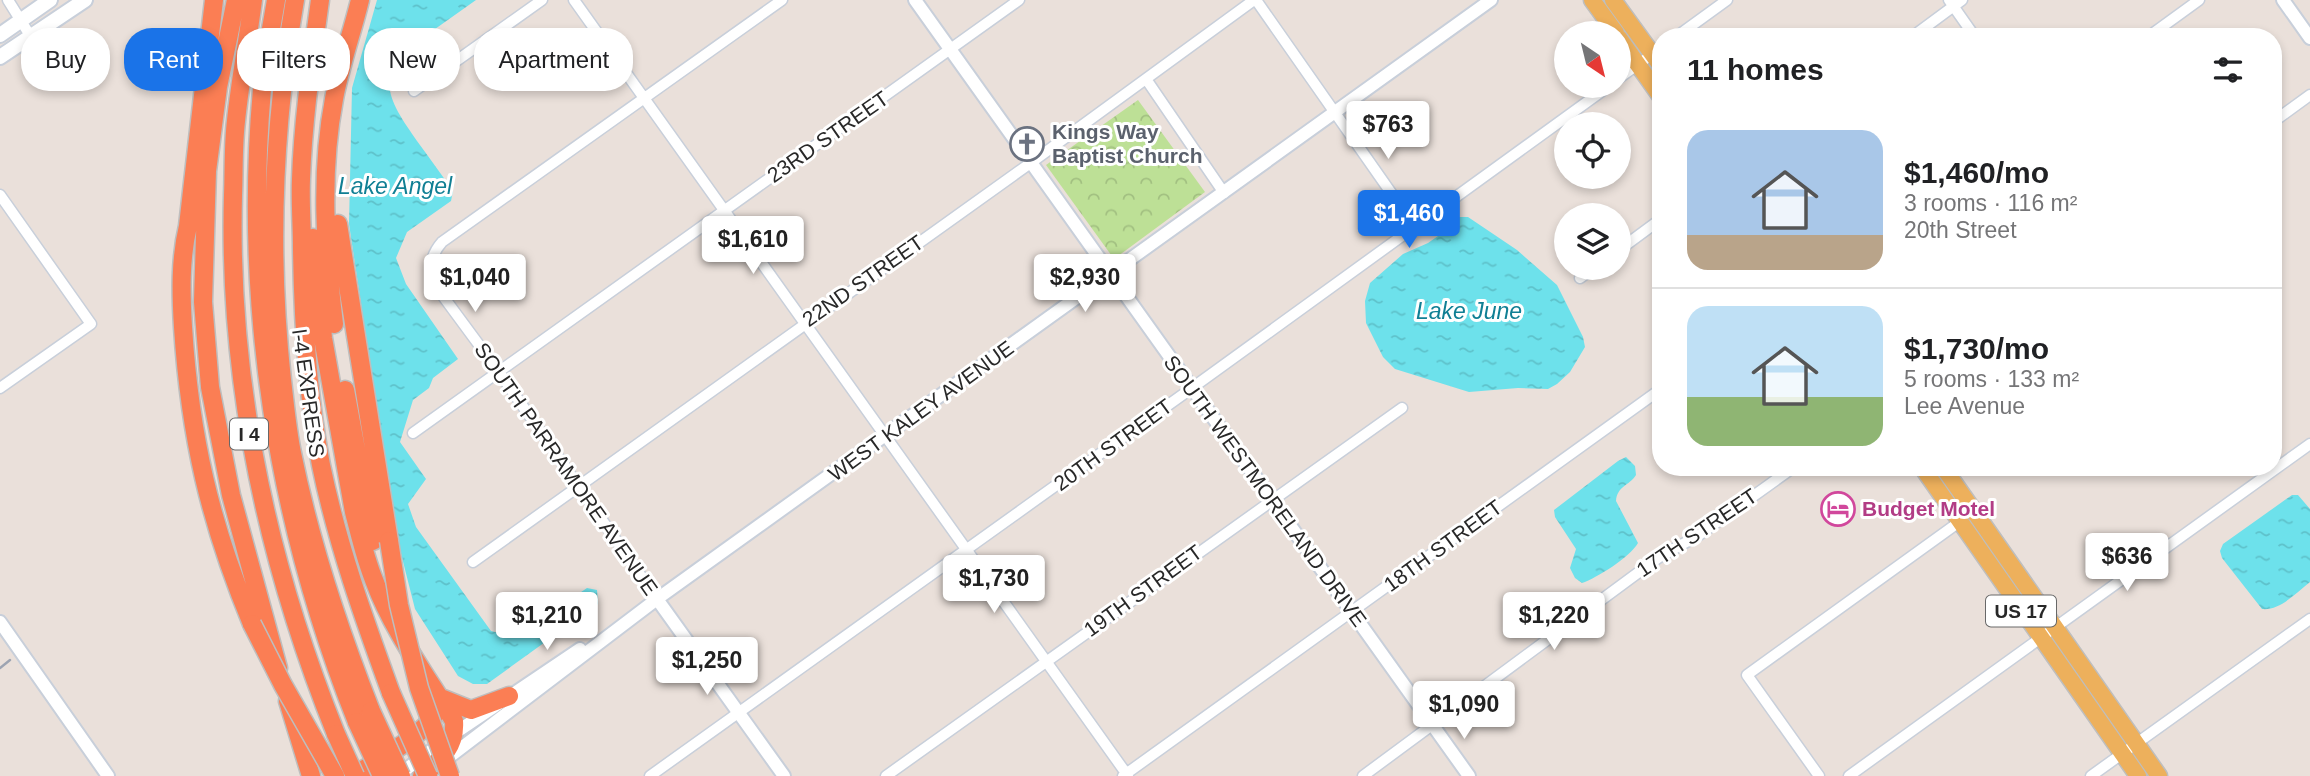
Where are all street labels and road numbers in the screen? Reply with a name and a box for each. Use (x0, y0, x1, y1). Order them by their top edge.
street label: 23RD STREET (763, 86, 893, 187)
street label: 22ND STREET (798, 230, 928, 331)
street label: I-4 EXPRESS (288, 327, 329, 459)
street label: WEST KALEY AVENUE (824, 336, 1018, 485)
street label: SOUTH PARRAMORE AVENUE (470, 338, 663, 599)
street label: SOUTH WESTMORELAND DRIVE (1159, 351, 1371, 631)
street label: 20TH STREET (1049, 394, 1176, 495)
road number: I 4 (230, 418, 268, 449)
street label: 17TH STREET (1632, 484, 1761, 581)
street label: 18TH STREET (1379, 495, 1506, 596)
street label: 19TH STREET (1079, 540, 1206, 641)
road number: US 17 (1986, 596, 2056, 626)

